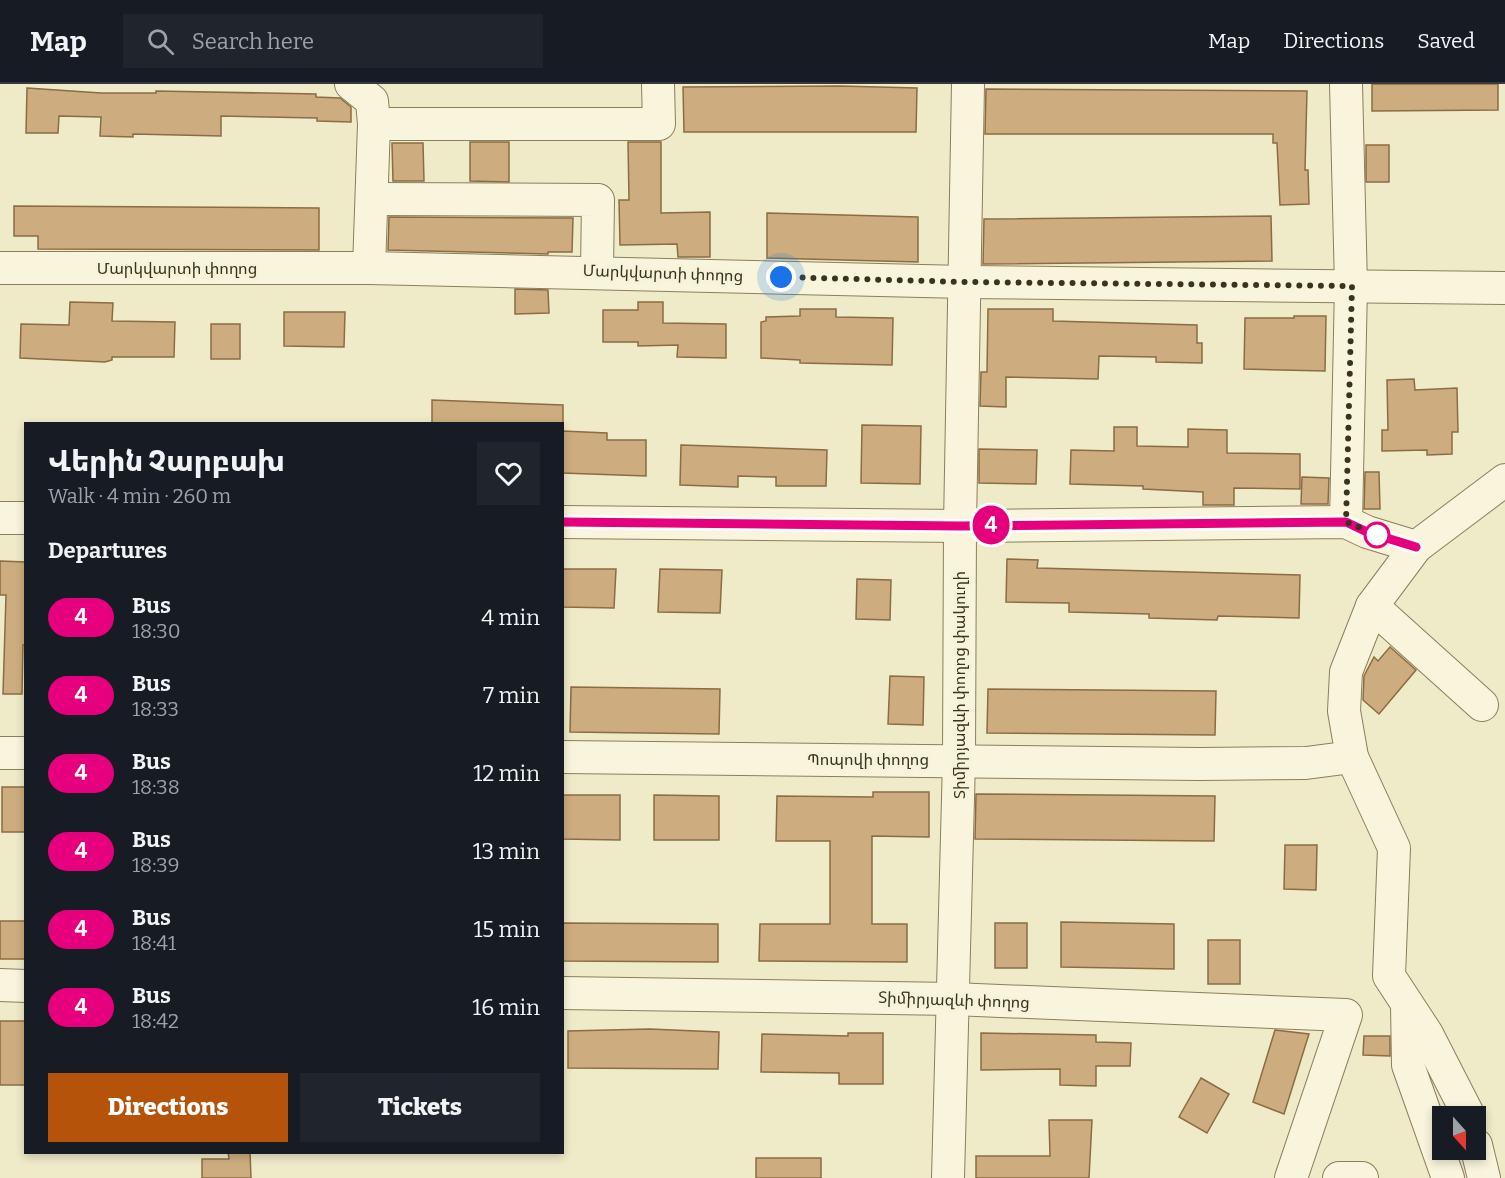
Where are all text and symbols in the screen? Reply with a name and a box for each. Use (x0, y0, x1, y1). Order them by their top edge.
search box (123, 14, 543, 68)
text: Map (30, 25, 87, 58)
icon: search (144, 25, 177, 58)
text: Search here (192, 28, 314, 55)
text: Map (1208, 28, 1250, 54)
text: Directions (1283, 28, 1384, 54)
text: Saved (1417, 28, 1475, 54)
street label: Մարկվարտի փողոց (97, 259, 257, 278)
street label: Մարկվարտի փողոց (582, 261, 744, 285)
your location (766, 262, 796, 292)
button: heart (477, 442, 540, 505)
text: Վերին Չարբախ (48, 445, 285, 478)
text: Walk · 4 min · 260 m (48, 484, 231, 508)
line badge: 4 (972, 506, 1010, 544)
text: 4 (985, 512, 997, 538)
unlabelled marker (1364, 522, 1390, 548)
text: Departures (48, 537, 167, 564)
street label: Տիմիրյազևի փողոց փակուղի (950, 571, 969, 799)
text: Bus (132, 592, 171, 619)
text: 4 (75, 604, 87, 630)
text: 4 min (481, 604, 540, 631)
text: 18:30 (132, 619, 181, 643)
text: Bus (132, 670, 171, 697)
text: 4 (75, 682, 87, 708)
text: 7 min (483, 682, 540, 709)
text: 18:33 (132, 697, 179, 721)
text: Bus (132, 748, 171, 775)
street label: Պոպովի փողոց (807, 750, 929, 769)
text: 4 (75, 760, 87, 786)
text: 12 min (473, 760, 540, 787)
text: 18:38 (132, 775, 180, 799)
text: Bus (132, 826, 171, 853)
text: 4 (75, 838, 87, 864)
text: 13 min (473, 838, 540, 865)
text: 18:39 (132, 853, 179, 877)
text: Bus (132, 904, 171, 931)
text: 4 (75, 916, 87, 942)
text: 15 min (473, 916, 540, 943)
text: 18:41 (132, 931, 176, 955)
text: Bus (132, 982, 171, 1009)
street label: Տիմիրյազևի փողոց (878, 988, 1030, 1012)
text: 4 (75, 994, 87, 1020)
text: 16 min (472, 994, 540, 1021)
text: 18:42 (132, 1009, 179, 1033)
button: Directions (48, 1073, 288, 1142)
button: Tickets (300, 1073, 540, 1142)
north arrow (1432, 1106, 1486, 1160)
map controls (1432, 1106, 1486, 1160)

